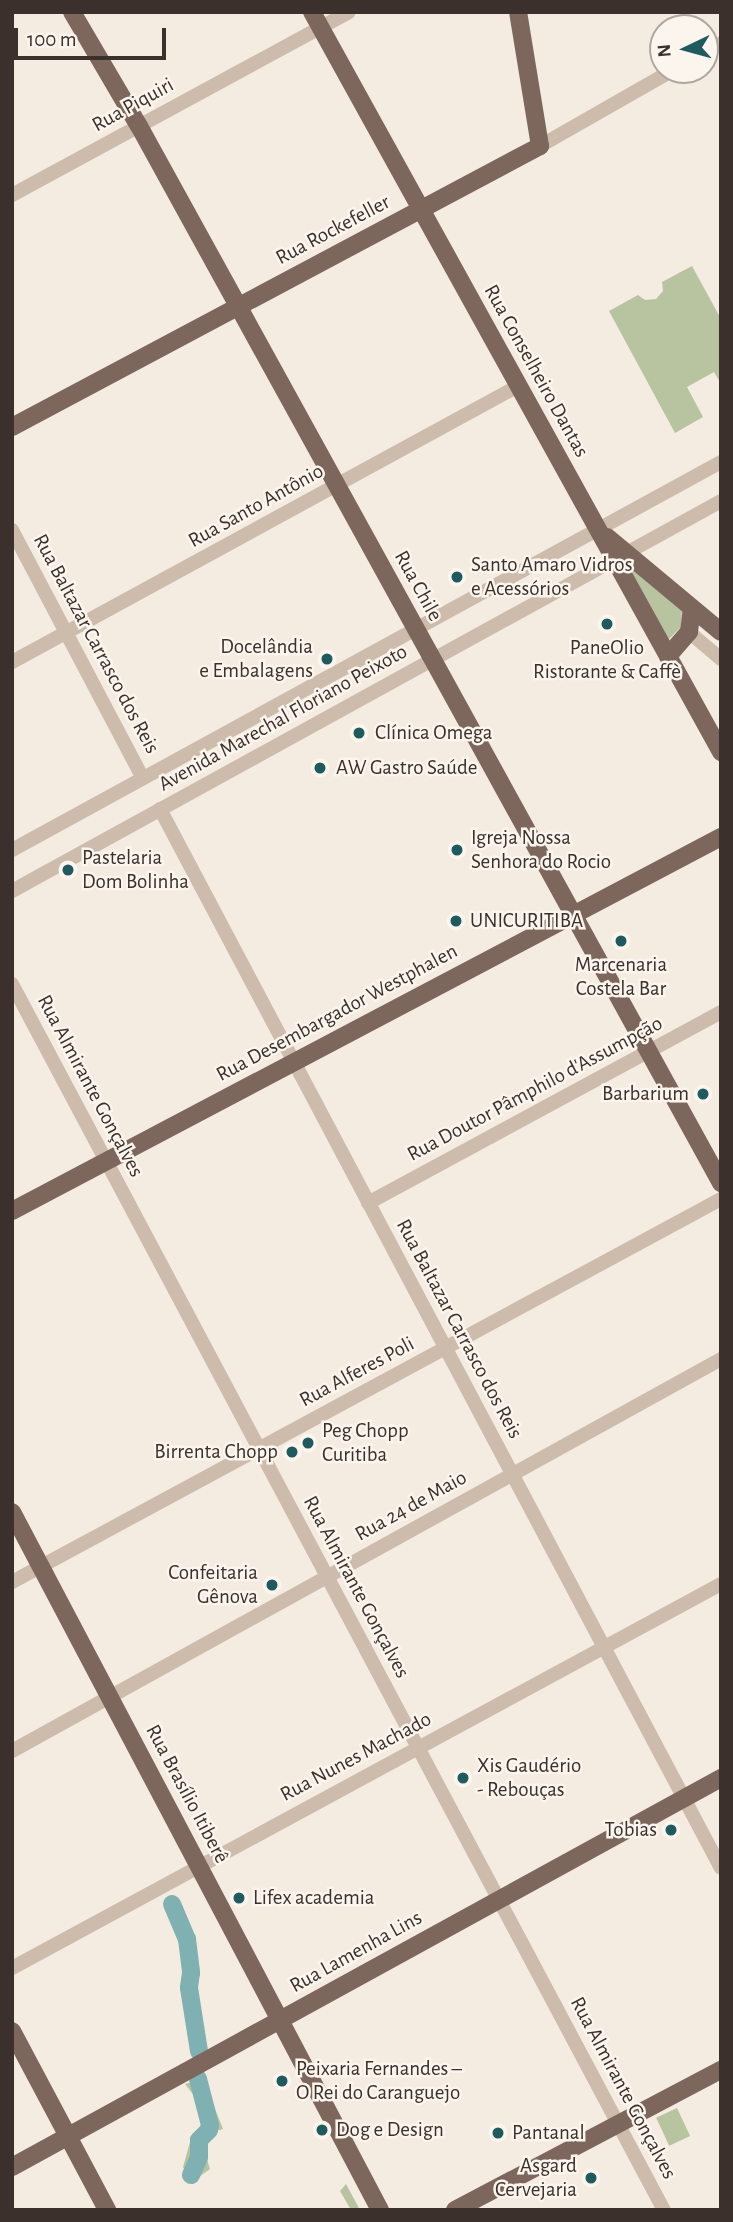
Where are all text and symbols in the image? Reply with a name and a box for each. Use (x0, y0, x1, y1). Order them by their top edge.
scale bar (18, 14, 170, 58)
north arrow (649, 14, 719, 84)
text: 100 m (27, 29, 77, 50)
text: N (655, 43, 675, 58)
street label: Rua Piquiri (88, 72, 178, 138)
street label: Rua Rockefeller (272, 189, 394, 271)
street label: Rua Conselheiro Dantas (478, 280, 594, 462)
street label: Rua Santo Antônio (184, 458, 328, 554)
street label: Rua Baltazar Carrasco dos Reis (27, 530, 165, 758)
street label: Rua Chile (388, 546, 448, 626)
place label: Santo Amaro Vidros e Acessórios (471, 552, 632, 602)
marker: Santo Amaro Vidros e Acessórios (449, 569, 465, 585)
marker: PaneOlio Ristorante & Caffè (599, 616, 615, 632)
place label: Docelândia e Embalagens (199, 634, 313, 684)
place label: PaneOlio Ristorante & Caffè (533, 635, 681, 685)
street label: Avenida Marechal Floriano Peixoto (154, 639, 412, 797)
marker: Docelândia e Embalagens (319, 651, 335, 667)
place label: Clínica Omega (375, 720, 492, 746)
marker: Clínica Omega (349, 723, 369, 743)
place label: AW Gastro Saúde (336, 755, 477, 781)
marker: AW Gastro Saúde (310, 758, 330, 778)
place label: Igreja Nossa Senhora do Rocio (471, 825, 611, 875)
marker: Igreja Nossa Senhora do Rocio (449, 842, 465, 858)
place label: Pastelaria Dom Bolinha (82, 845, 189, 895)
marker: Pastelaria Dom Bolinha (60, 862, 76, 878)
place label: UNICURITIBA (470, 908, 583, 934)
marker: UNICURITIBA (448, 913, 464, 929)
marker: Marcenaria Costela Bar (613, 933, 629, 949)
street label: Rua Desembargador Westphalen (212, 939, 462, 1087)
place label: Marcenaria Costela Bar (575, 952, 667, 1002)
street label: Rua Almirante Gonçalves (31, 991, 149, 1181)
street label: Rua Doutor Pâmphilo d'Assumpção (403, 1011, 667, 1167)
place label: Barbarium (602, 1081, 689, 1107)
marker: Barbarium (695, 1086, 711, 1102)
street label: Rua Baltazar Carrasco dos Reis (390, 1215, 528, 1443)
street label: Rua Alferes Poli (295, 1331, 419, 1413)
place label: Peg Chopp Curitiba (322, 1418, 409, 1468)
marker: Peg Chopp Curitiba (300, 1435, 316, 1451)
place label: Birrenta Chopp (154, 1439, 278, 1465)
marker: Birrenta Chopp (284, 1444, 300, 1460)
street label: Rua 24 de Maio (351, 1465, 471, 1547)
street label: Rua Almirante Gonçalves (297, 1492, 415, 1682)
place label: Confeitaria Gênova (168, 1560, 258, 1610)
marker: Confeitaria Gênova (264, 1577, 280, 1593)
street label: Rua Nunes Machado (276, 1707, 436, 1807)
street label: Rua Brasílio Itiberê (140, 1720, 234, 1868)
place label: Xis Gaudério - Rebouças (477, 1753, 581, 1803)
marker: Xis Gaudério - Rebouças (455, 1770, 471, 1786)
place label: Tobias (604, 1817, 657, 1843)
marker: Tobias (663, 1822, 679, 1838)
place label: Lifex academia (253, 1885, 374, 1911)
marker: Lifex academia (231, 1890, 247, 1906)
street label: Rua Lamenha Lins (286, 1905, 426, 1999)
street label: Rua Almirante Gonçalves (564, 1993, 682, 2183)
place label: Peixaria Fernandes – O Rei do Caranguejo (296, 2056, 462, 2106)
marker: Peixaria Fernandes – O Rei do Caranguejo (274, 2073, 290, 2089)
place label: Dog e Design (336, 2117, 444, 2143)
place label: Pantanal (512, 2120, 585, 2146)
marker: Dog e Design (314, 2122, 330, 2138)
marker: Pantanal (490, 2125, 506, 2141)
place label: Asgard Cervejaria (495, 2153, 577, 2203)
marker: Asgard Cervejaria (583, 2170, 599, 2186)

